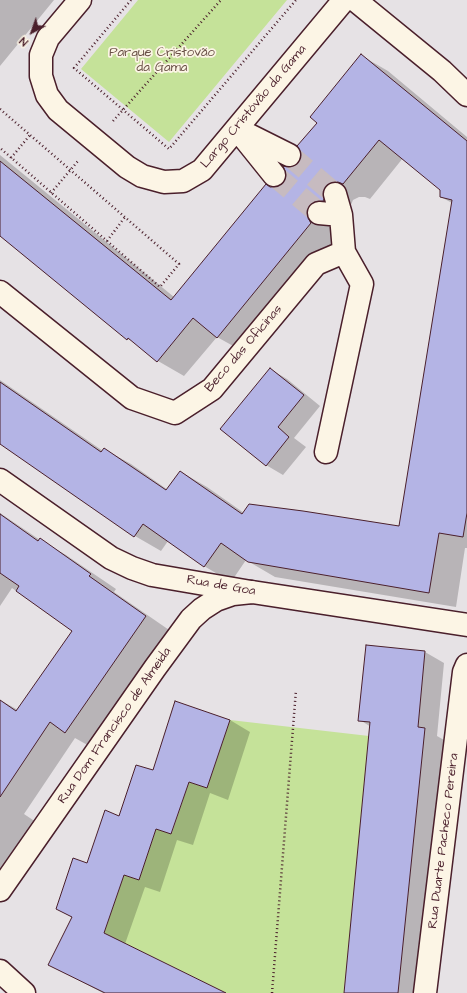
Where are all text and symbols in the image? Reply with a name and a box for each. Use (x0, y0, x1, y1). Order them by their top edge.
north arrow (12, 12, 52, 52)
text: N (16, 34, 31, 49)
street label: Largo Cristóvão da Gama (198, 42, 310, 172)
park label: Parque Cristovão da Gama (109, 45, 215, 76)
street label: Beco das Oficinas (202, 302, 286, 396)
street label: Rua de Goa (185, 572, 257, 600)
street label: Rua Dom Francisco de Almeida (55, 645, 175, 807)
street label: Rua Duarte Pacheco Pereira (425, 752, 463, 930)

